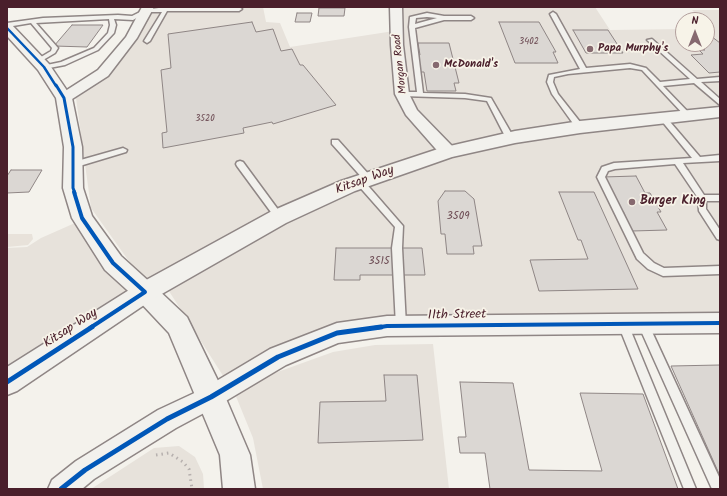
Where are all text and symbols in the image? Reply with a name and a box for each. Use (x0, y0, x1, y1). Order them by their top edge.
north arrow (675, 12, 715, 52)
text: N (692, 12, 698, 30)
street label: Morgan Road (391, 33, 411, 95)
house number: 3402 (519, 37, 539, 47)
place label: Papa Murphy's (598, 42, 668, 56)
marker: Papa Murphy's (585, 44, 595, 54)
place label: McDonald's (444, 58, 498, 72)
marker: McDonald's (431, 60, 441, 70)
house number: 3520 (195, 114, 215, 124)
street label: Kitsap Way (334, 163, 396, 199)
place label: Burger King (640, 194, 706, 210)
marker: Burger King (627, 197, 637, 207)
house number: 3509 (446, 210, 470, 224)
house number: 3515 (368, 255, 390, 269)
street label: Kitsap Way (41, 306, 101, 352)
street label: 11th Street (428, 308, 486, 324)

